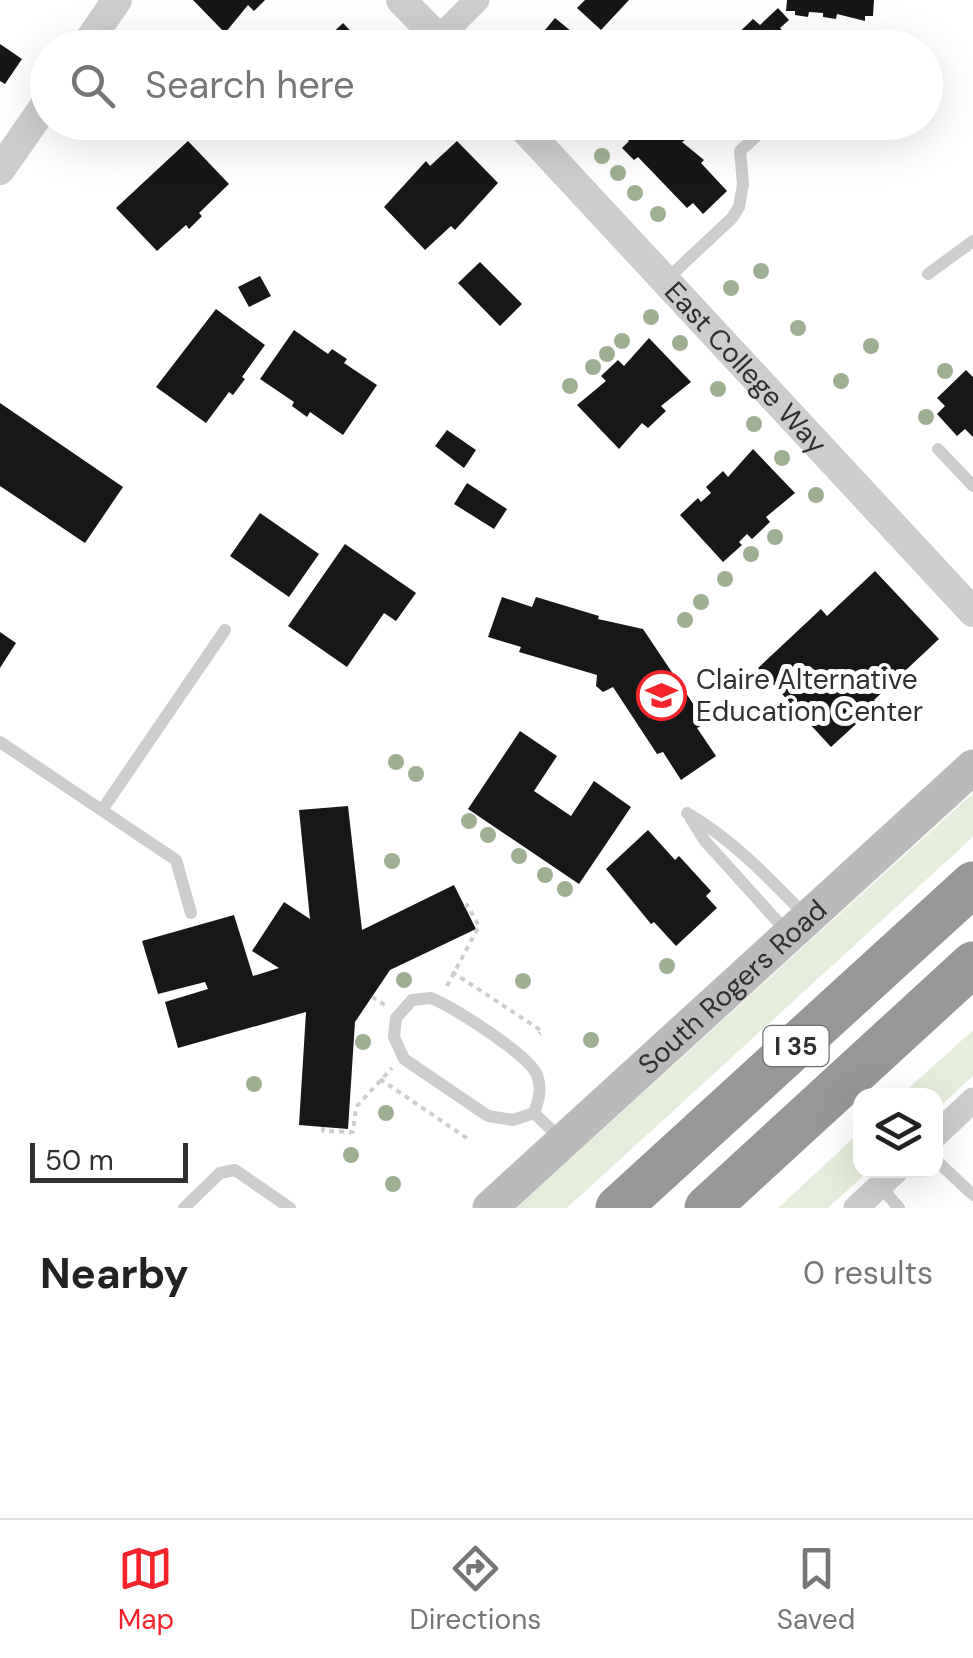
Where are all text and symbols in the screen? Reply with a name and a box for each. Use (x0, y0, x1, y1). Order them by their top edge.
search box (30, 30, 943, 140)
icon: search (65, 58, 120, 113)
text: Search here (145, 60, 355, 110)
street label: East College Way (656, 274, 835, 462)
place label: Claire Alternative Education Center (696, 661, 923, 730)
school or university icon: Claire Alternative Education Center (635, 669, 687, 721)
street label: South Rogers Road (630, 892, 835, 1083)
road number: I 35 (764, 1026, 828, 1066)
map controls (853, 1088, 943, 1178)
button: layers (853, 1088, 943, 1178)
scale bar (30, 1138, 188, 1182)
text: 50 m (45, 1142, 114, 1179)
text: Nearby (40, 1246, 189, 1301)
text: 0 results (803, 1252, 933, 1294)
tab: Map (118, 1541, 174, 1638)
tab: Directions (410, 1541, 541, 1638)
tab: Saved (777, 1541, 855, 1638)

